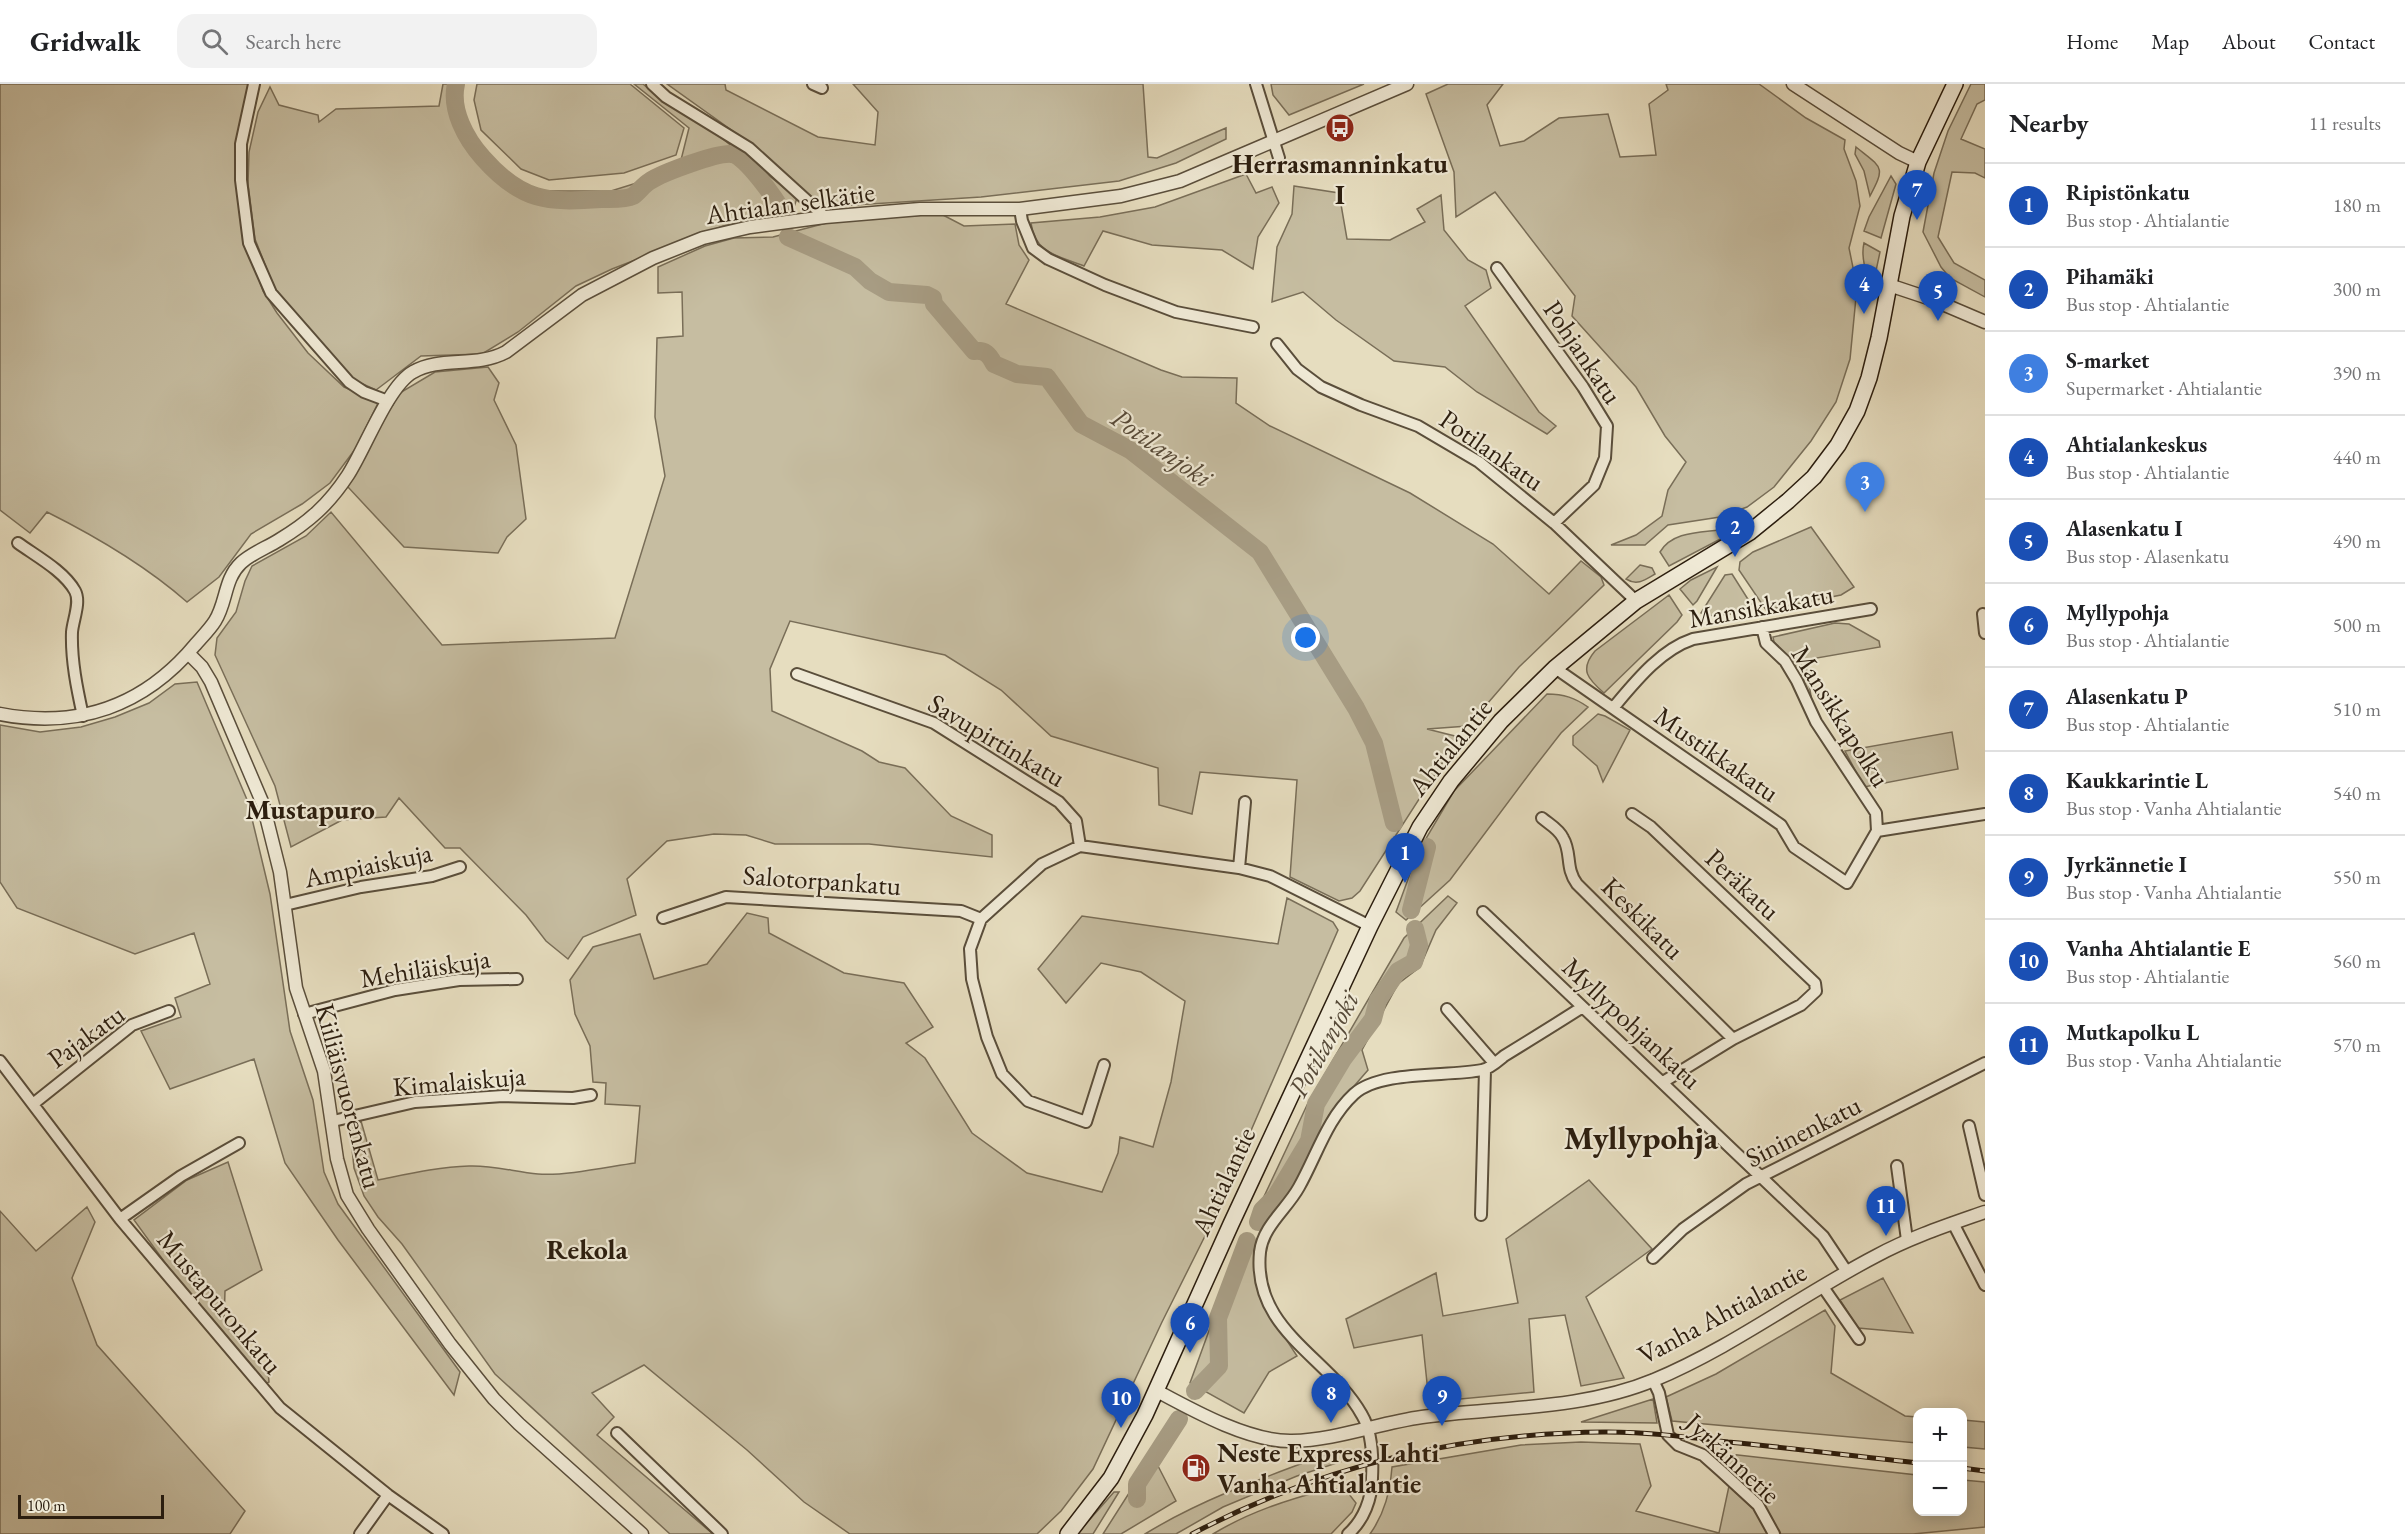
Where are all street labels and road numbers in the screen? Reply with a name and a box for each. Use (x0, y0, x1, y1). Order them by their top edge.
street label: Ahtialan selkätie (702, 174, 877, 232)
street label: Pohjankatu (1536, 293, 1630, 411)
street label: Potilankatu (1433, 401, 1551, 499)
street label: Mansikkakatu (1686, 576, 1836, 636)
street label: Mansikkapolku (1784, 639, 1898, 793)
street label: Savupirtinkatu (922, 685, 1072, 795)
street label: Ahtialantie (1399, 691, 1500, 804)
street label: Mustikkakatu (1648, 698, 1786, 810)
street label: Ampiaiskuja (300, 834, 436, 896)
street label: Peräkatu (1698, 841, 1788, 927)
street label: Salotorpankatu (742, 857, 902, 903)
street label: Keskikatu (1594, 869, 1692, 967)
street label: Mehiläiskuja (357, 940, 493, 996)
street label: Myllypohjankatu (1555, 949, 1709, 1097)
street label: Pajakatu (40, 996, 132, 1076)
street label: Kiiliäisvuorenkatu (307, 1000, 391, 1192)
street label: Kimalaiskuja (391, 1058, 527, 1104)
street label: Sininenkatu (1739, 1087, 1867, 1175)
street label: Ahtialantie (1182, 1121, 1263, 1242)
street label: Mustapuronkatu (150, 1223, 290, 1381)
street label: Vanha Ahtialantie (1632, 1254, 1812, 1372)
street label: Jyrkännetie (1676, 1404, 1788, 1511)

